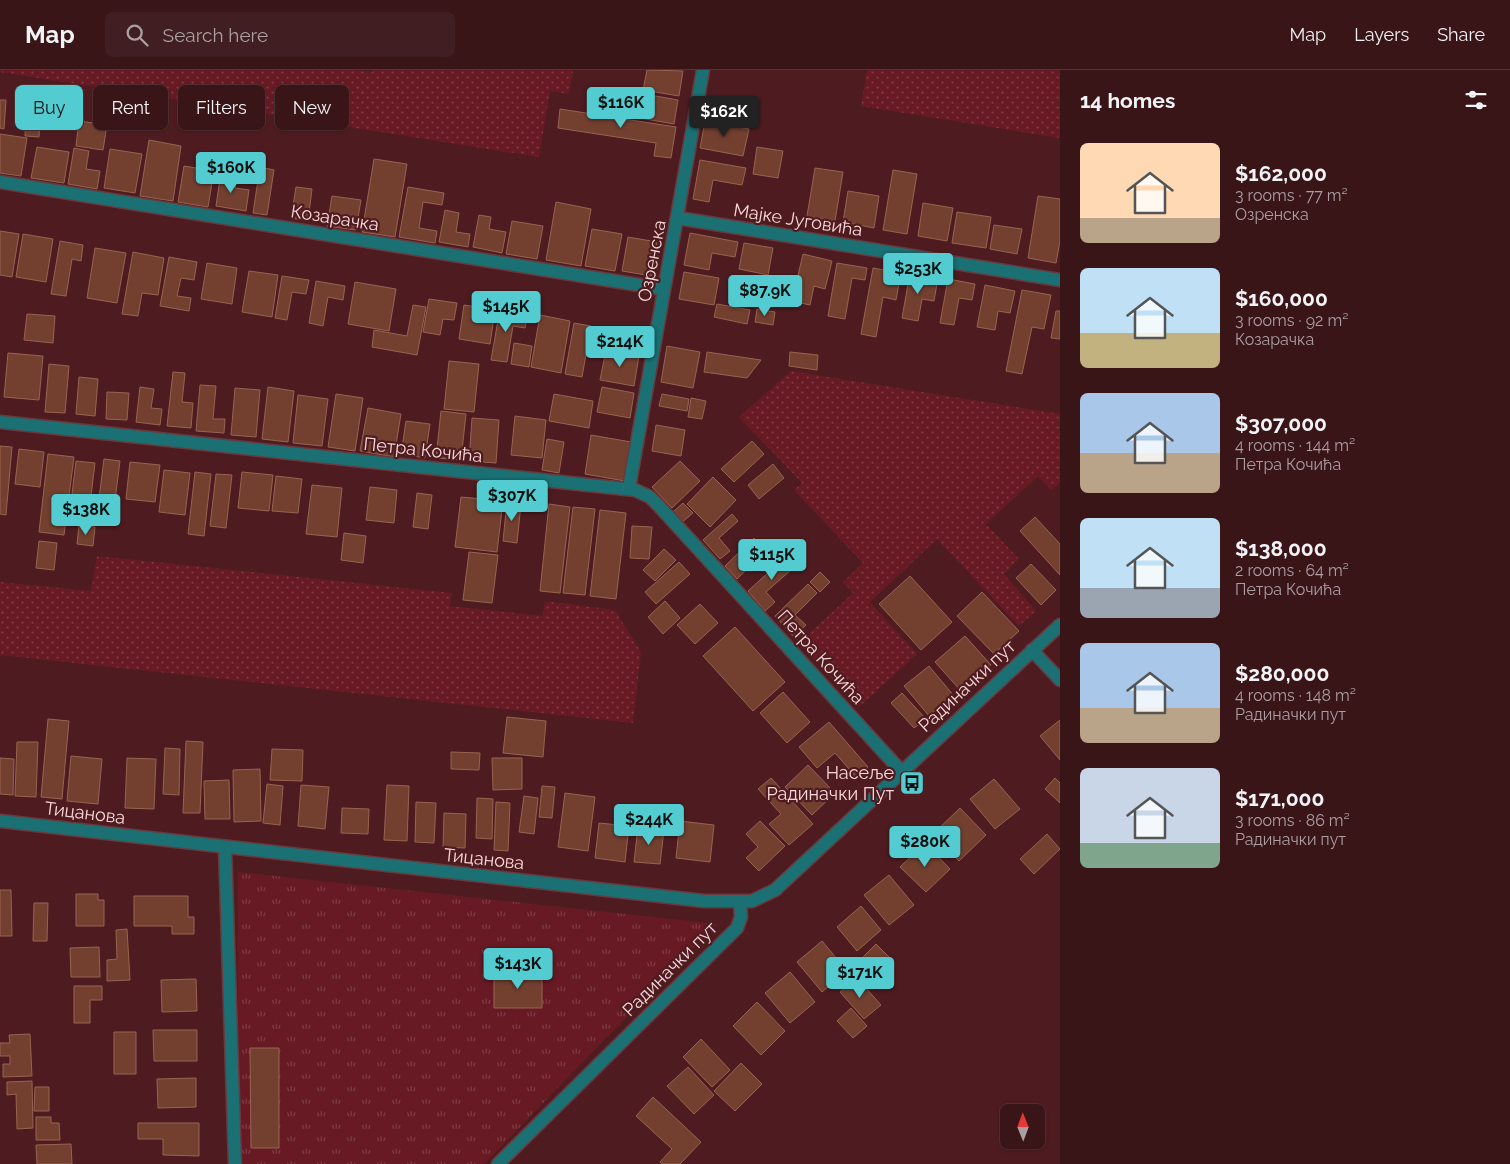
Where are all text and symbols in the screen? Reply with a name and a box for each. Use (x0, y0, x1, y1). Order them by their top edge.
search box (105, 12, 455, 57)
text: Map (25, 20, 75, 49)
icon: search (123, 21, 151, 49)
text: Search here (163, 24, 268, 46)
text: Map (1290, 24, 1326, 45)
text: Layers (1354, 24, 1409, 45)
text: Share (1437, 24, 1485, 45)
chip: Buy (15, 85, 83, 130)
chip: Rent (93, 85, 168, 130)
chip: Filters (178, 85, 265, 130)
chip: New (275, 85, 349, 130)
icon: filters (1462, 86, 1490, 114)
pin: $116K (586, 87, 656, 129)
text: 14 homes (1080, 88, 1175, 113)
text: $116K (598, 93, 644, 112)
pin: $162K (689, 96, 759, 138)
text: $162K (700, 102, 748, 121)
pin: $160K (196, 152, 266, 194)
text: $160K (207, 158, 255, 177)
text: $162,000 (1235, 161, 1327, 186)
icon: home (1120, 163, 1180, 223)
text: 3 rooms · 77 m² (1235, 186, 1348, 205)
street label: Мајке Југовића (732, 199, 864, 240)
street label: Козарачка (289, 200, 381, 235)
text: Озренска (1235, 205, 1309, 224)
street label: Озренска (633, 218, 670, 304)
pin: $253K (883, 252, 953, 295)
text: $253K (894, 259, 942, 278)
pin: $87.9K (724, 274, 806, 317)
text: $87.9K (739, 281, 791, 300)
text: $160,000 (1235, 286, 1328, 311)
icon: home (1120, 288, 1180, 348)
pin: $145K (471, 290, 541, 333)
text: $145K (483, 297, 529, 316)
text: 3 rooms · 92 m² (1235, 311, 1348, 330)
pin: $214K (585, 326, 655, 368)
text: Козарачка (1235, 330, 1314, 349)
text: $214K (597, 332, 643, 351)
text: $307,000 (1235, 411, 1327, 436)
icon: home (1120, 413, 1180, 473)
street label: Петра Кочића (363, 433, 484, 466)
text: 4 rooms · 144 m² (1235, 436, 1355, 455)
text: Петра Кочића (1235, 455, 1341, 474)
pin: $307K (477, 480, 547, 522)
text: $307K (488, 486, 536, 505)
pin: $138K (51, 494, 121, 536)
text: $138K (62, 500, 110, 519)
text: $138,000 (1235, 536, 1327, 561)
pin: $115K (737, 538, 807, 581)
icon: home (1120, 538, 1180, 598)
text: $115K (749, 545, 795, 564)
text: 2 rooms · 64 m² (1235, 561, 1349, 580)
text: Петра Кочића (1235, 580, 1341, 599)
street label: Петра Кочића (774, 605, 869, 708)
street label: Радиначки пут (914, 635, 1020, 736)
text: $280,000 (1235, 661, 1329, 686)
icon: home (1120, 663, 1180, 723)
text: 4 rooms · 148 m² (1235, 686, 1356, 705)
text: Радиначки пут (1235, 705, 1346, 724)
place label: Насеље Радиначки Пут (767, 762, 894, 804)
bus stop icon: Насеље Радиначки Пут (899, 770, 925, 796)
text: $171,000 (1235, 786, 1324, 811)
icon: home (1120, 788, 1180, 848)
street label: Тицанова (44, 797, 127, 828)
pin: $244K (614, 804, 684, 846)
text: $244K (625, 810, 673, 829)
text: 3 rooms · 86 m² (1235, 811, 1350, 830)
pin: $280K (890, 826, 960, 868)
text: Радиначки пут (1235, 830, 1346, 849)
text: $280K (900, 832, 950, 851)
street label: Тицанова (443, 844, 525, 873)
street label: Радиначки пут (618, 917, 721, 1020)
pin: $143K (483, 948, 553, 990)
text: $143K (495, 954, 541, 973)
pin: $171K (825, 956, 895, 999)
text: $171K (837, 963, 883, 982)
north arrow (1000, 1104, 1045, 1149)
map controls (1000, 1104, 1045, 1149)

